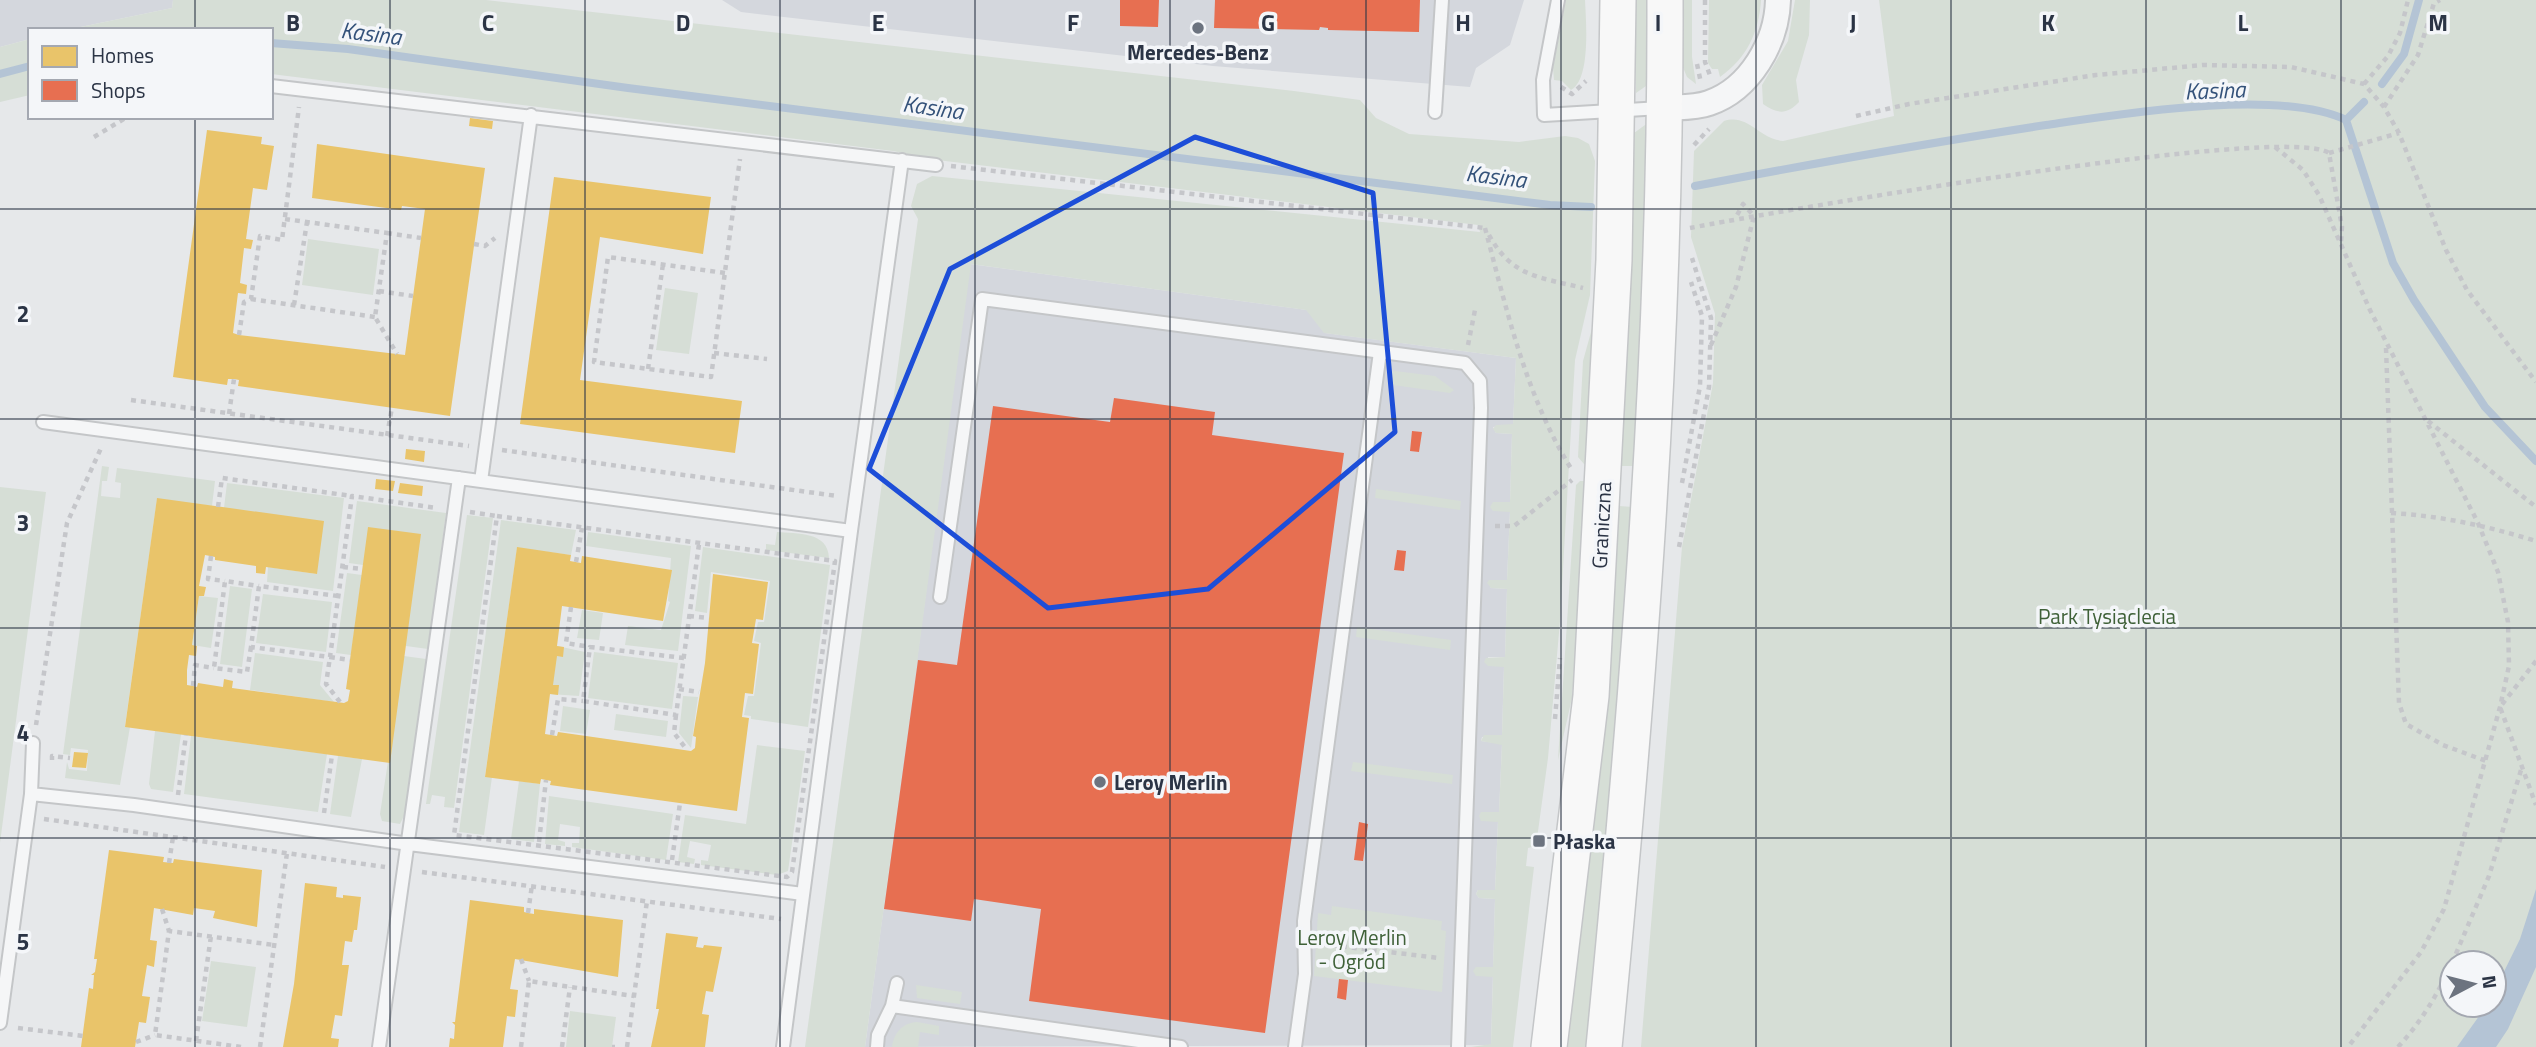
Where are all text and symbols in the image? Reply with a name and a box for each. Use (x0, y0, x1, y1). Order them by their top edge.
text: B (286, 5, 300, 40)
text: C (482, 5, 494, 40)
text: D (676, 5, 690, 40)
text: E (872, 5, 884, 40)
text: F (1067, 5, 1079, 40)
text: G (1261, 5, 1275, 40)
text: H (1455, 5, 1471, 40)
text: I (1655, 5, 1661, 40)
text: J (1850, 5, 1856, 40)
text: K (2041, 5, 2055, 40)
text: L (2238, 5, 2249, 40)
text: M (2428, 5, 2448, 40)
water label: Kasina (339, 12, 405, 54)
marker: Mercedes-Benz (1190, 20, 1206, 36)
legend (28, 28, 273, 119)
place label: Mercedes-Benz (1127, 36, 1269, 68)
text: Homes (91, 39, 154, 71)
water label: Kasina (2184, 71, 2247, 109)
text: Shops (91, 74, 146, 106)
water label: Kasina (901, 85, 967, 129)
water label: Kasina (1464, 155, 1530, 197)
text: 2 (17, 296, 29, 331)
street label: Graniczna (1583, 480, 1619, 569)
text: 3 (17, 505, 29, 540)
park label: Park Tysiąclecia (2038, 600, 2177, 632)
text: 4 (17, 715, 29, 750)
place label: Leroy Merlin (1114, 766, 1228, 798)
marker: Leroy Merlin (1092, 774, 1108, 790)
place label: Płaska (1553, 825, 1616, 857)
marker: Płaska (1531, 833, 1547, 849)
park label: Leroy Merlin - Ogród (1297, 921, 1407, 977)
text: 5 (17, 924, 29, 959)
north arrow (2438, 949, 2508, 1019)
text: N (2475, 974, 2506, 990)

